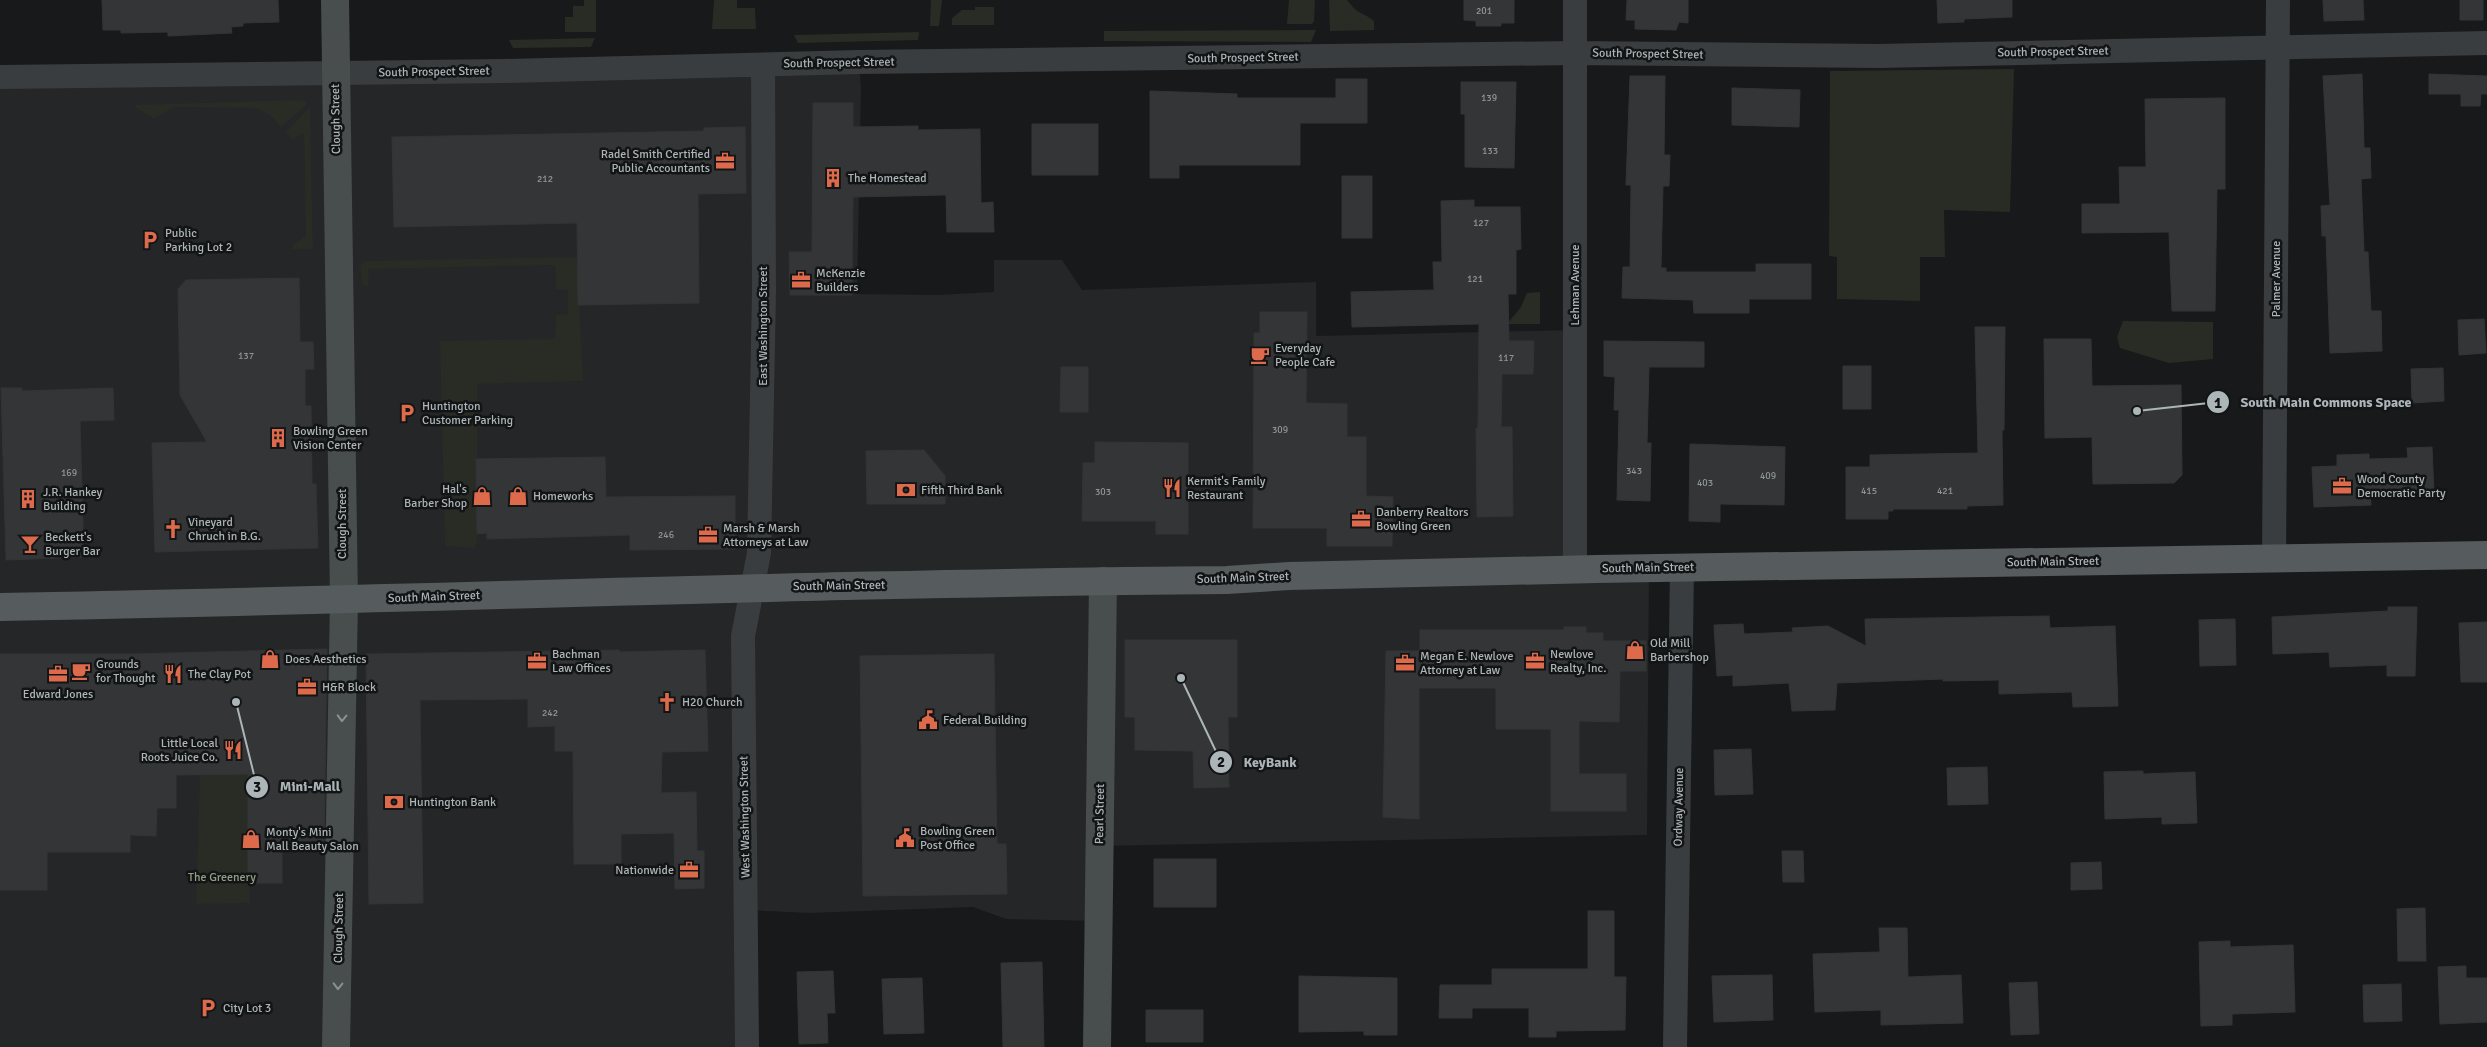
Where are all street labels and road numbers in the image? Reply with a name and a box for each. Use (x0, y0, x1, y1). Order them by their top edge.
street label: South Prospect Street (1997, 44, 2109, 60)
street label: South Prospect Street (1592, 46, 1704, 62)
street label: South Prospect Street (1187, 50, 1299, 66)
street label: South Prospect Street (783, 55, 895, 71)
street label: South Prospect Street (378, 64, 490, 80)
street label: Clough Street (328, 84, 344, 154)
street label: Palmer Avenue (2269, 241, 2284, 317)
street label: Lehman Avenue (1568, 245, 1583, 325)
street label: East Washington Street (756, 266, 771, 386)
street label: Clough Street (335, 489, 350, 559)
street label: South Main Street (2007, 554, 2099, 570)
street label: South Main Street (1602, 560, 1694, 576)
street label: South Main Street (1197, 569, 1289, 587)
street label: South Main Street (793, 578, 885, 594)
street label: South Main Street (388, 588, 480, 606)
street label: West Washington Street (736, 756, 754, 878)
street label: Ordway Avenue (1671, 767, 1687, 847)
street label: Pearl Street (1092, 784, 1108, 844)
street label: Clough Street (331, 893, 347, 963)

